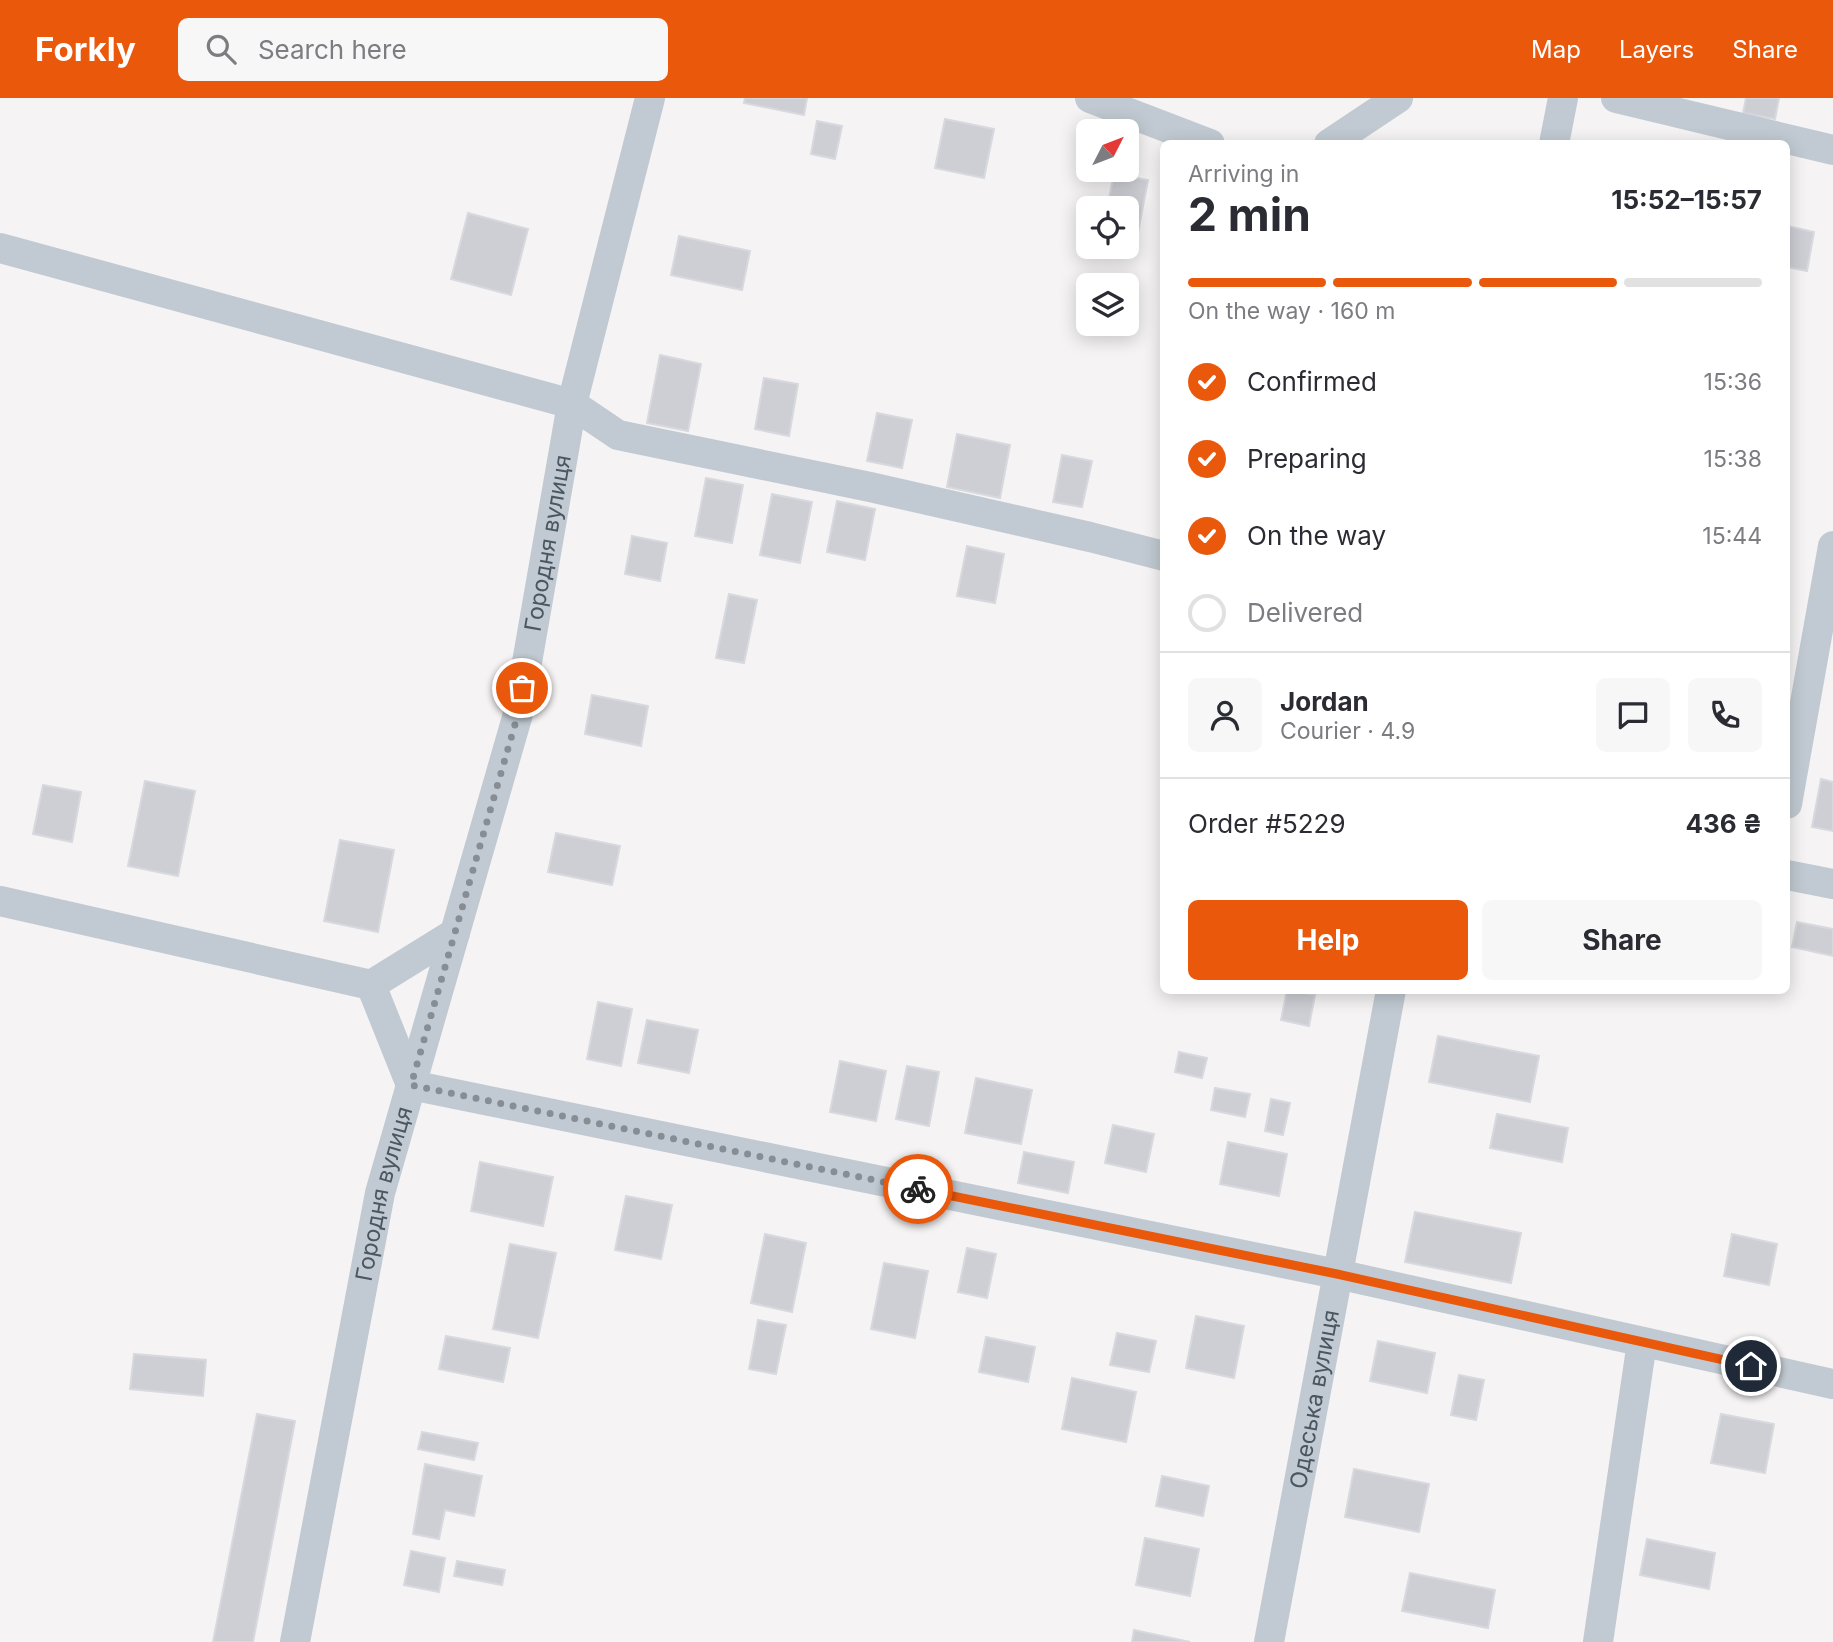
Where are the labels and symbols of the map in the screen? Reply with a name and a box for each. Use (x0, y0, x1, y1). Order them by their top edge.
north arrow (1076, 119, 1139, 182)
street label: Городня вулиця (519, 453, 577, 633)
pin (492, 658, 552, 718)
street label: Городня вулиця (350, 1103, 418, 1283)
courier (883, 1154, 953, 1224)
street label: Одеська вулиця (1284, 1307, 1345, 1491)
pin (1721, 1336, 1781, 1396)

